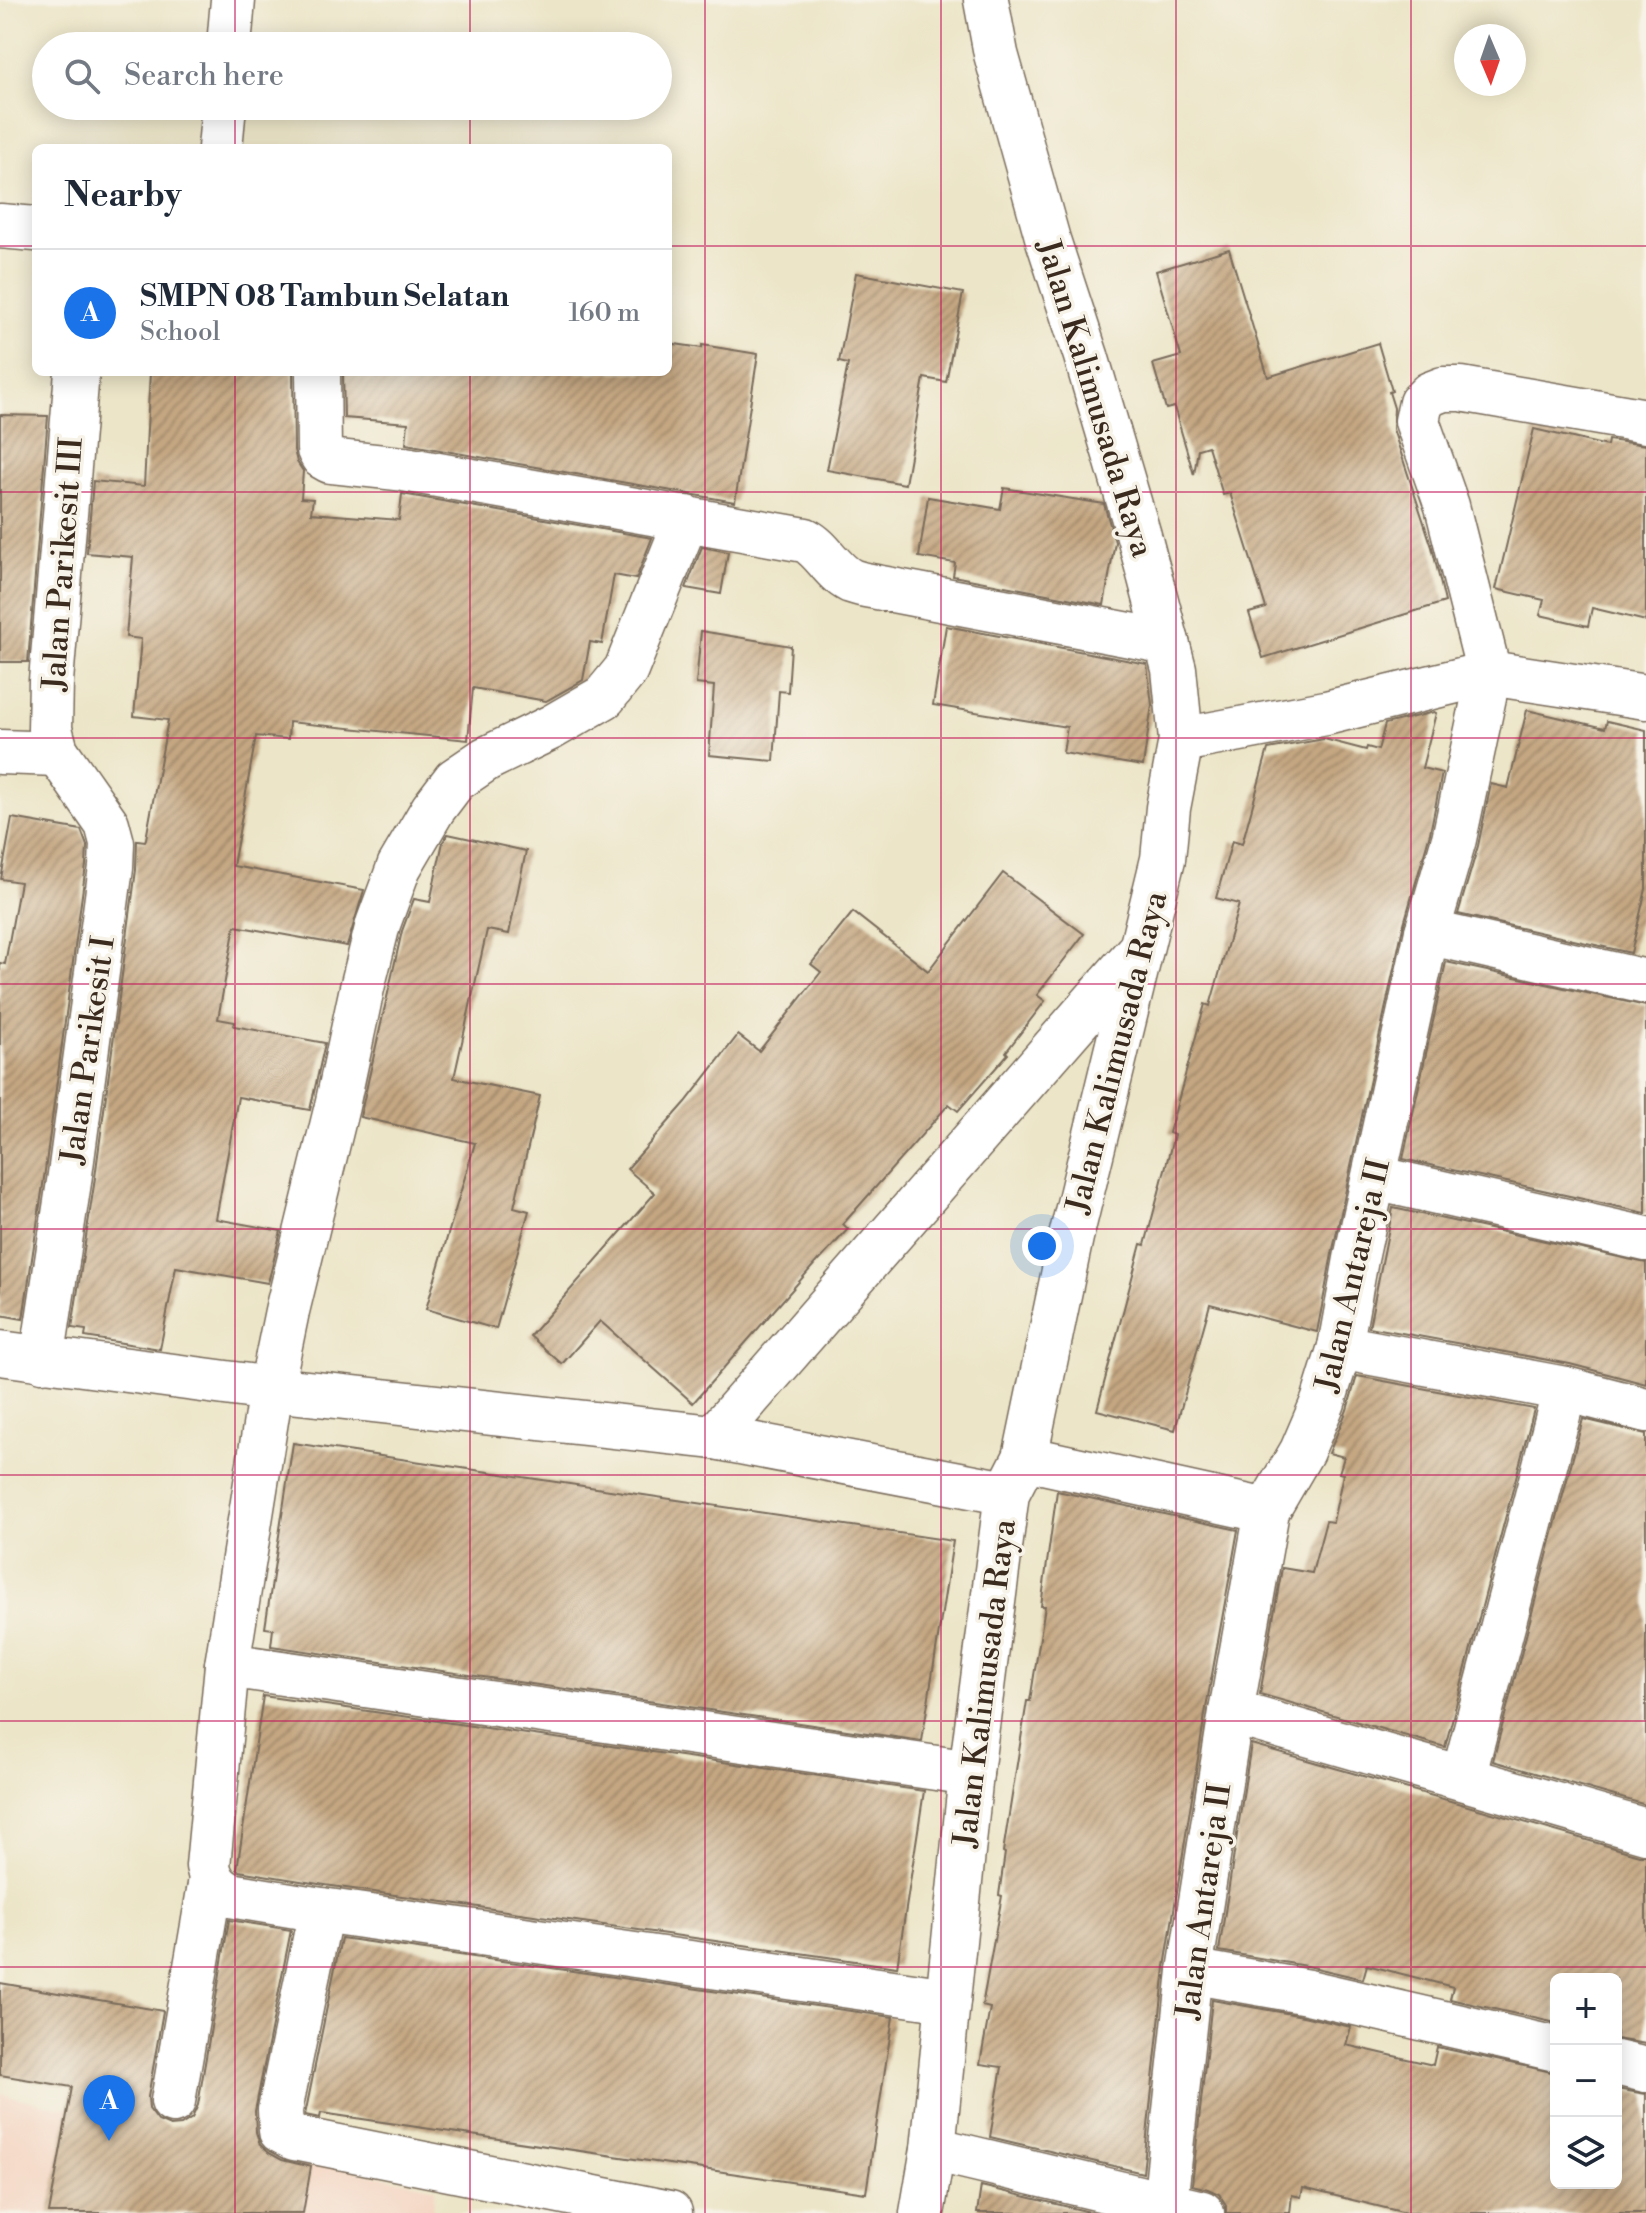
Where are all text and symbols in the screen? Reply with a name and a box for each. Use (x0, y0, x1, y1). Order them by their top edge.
north arrow (1454, 24, 1526, 96)
search box (32, 32, 672, 120)
icon: search (60, 54, 104, 98)
text: Search here (124, 57, 284, 95)
text: Nearby (64, 175, 182, 217)
street label: Jalan Kalimusada Raya (1027, 234, 1163, 563)
text: SMPN 08 Tambun Selatan (140, 278, 509, 316)
text: A (81, 297, 99, 329)
text: 160 m (569, 297, 640, 329)
text: School (140, 316, 220, 348)
street label: Jalan Parikesit III (34, 436, 92, 693)
street label: Jalan Kalimusada Raya (1057, 887, 1176, 1218)
street label: Jalan Parikesit I (52, 934, 124, 1167)
street label: Jalan Antareja II (1307, 1155, 1399, 1396)
your location (1022, 1226, 1062, 1266)
street label: Jalan Kalimusada Raya (945, 1516, 1025, 1850)
street label: Jalan Antareja II (1168, 1781, 1240, 2022)
map controls (1550, 1973, 1622, 2189)
button: + (1550, 1973, 1622, 2045)
button: − (1550, 2045, 1622, 2117)
pin: A (83, 2075, 135, 2141)
button: layers (1550, 2117, 1622, 2189)

